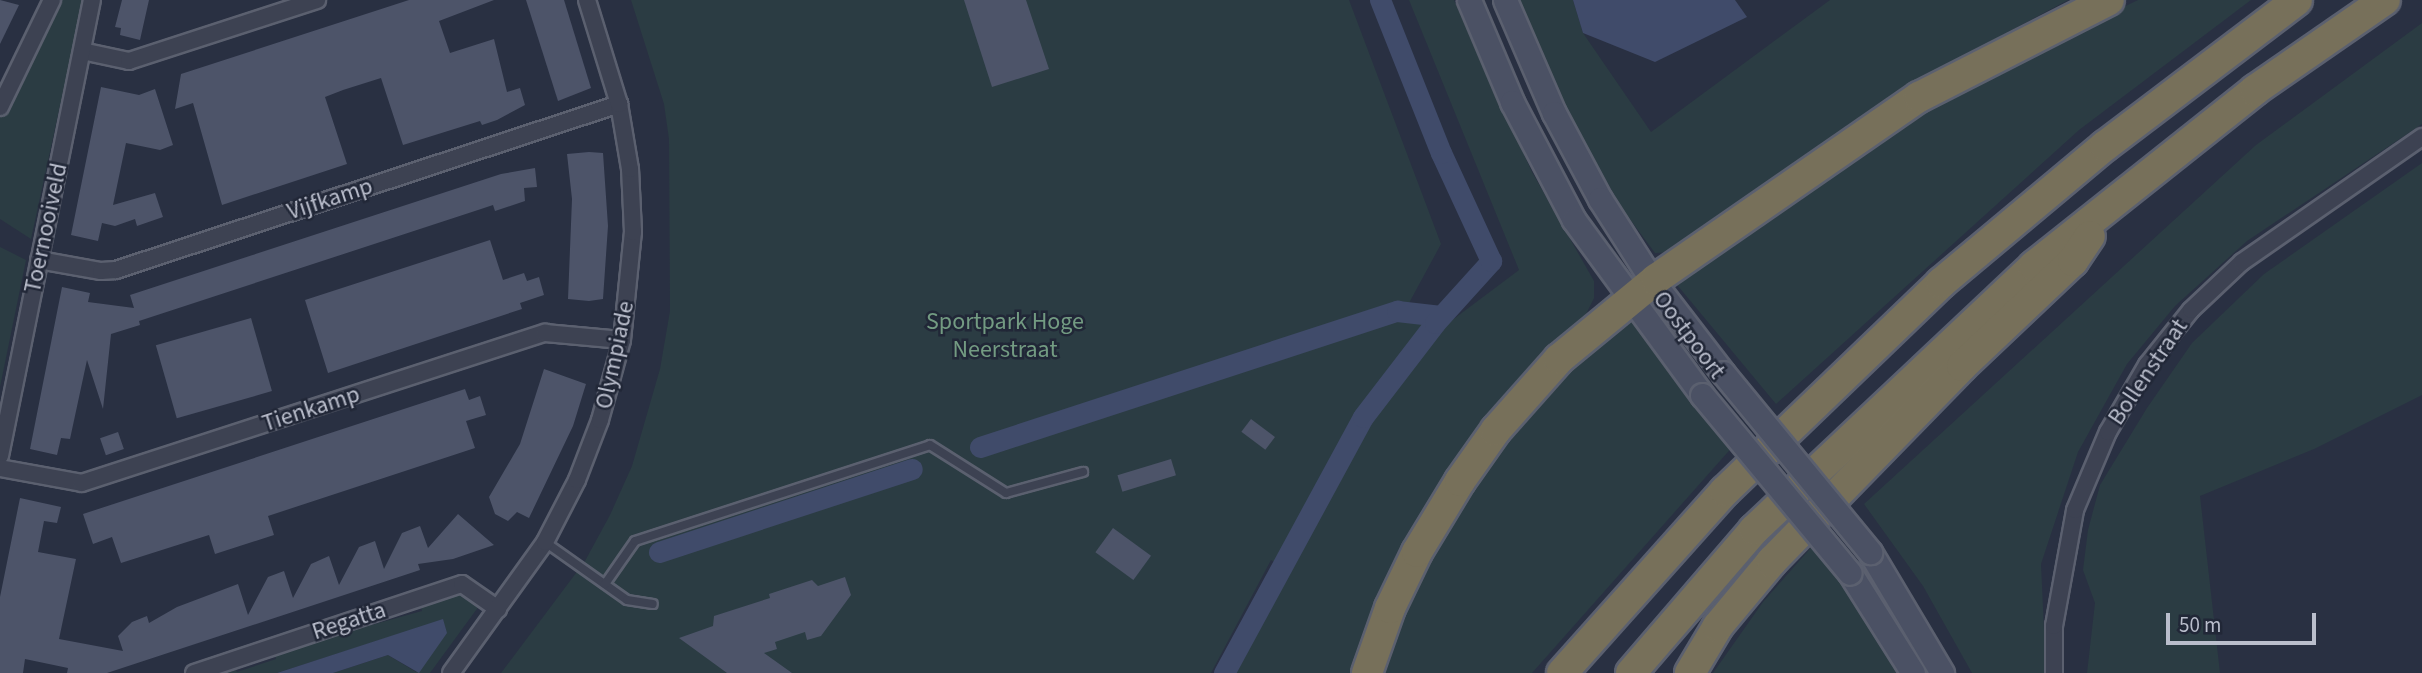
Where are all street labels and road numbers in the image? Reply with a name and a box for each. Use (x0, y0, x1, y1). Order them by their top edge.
street label: Toernooiveld (18, 160, 74, 296)
street label: Vijfkamp (284, 172, 376, 226)
street label: Oostpoort (1647, 285, 1731, 385)
street label: Olympiade (590, 298, 640, 412)
street label: Bollenstraat (2102, 313, 2194, 431)
street label: Tienkamp (259, 380, 363, 438)
street label: Regatta (308, 596, 390, 646)

